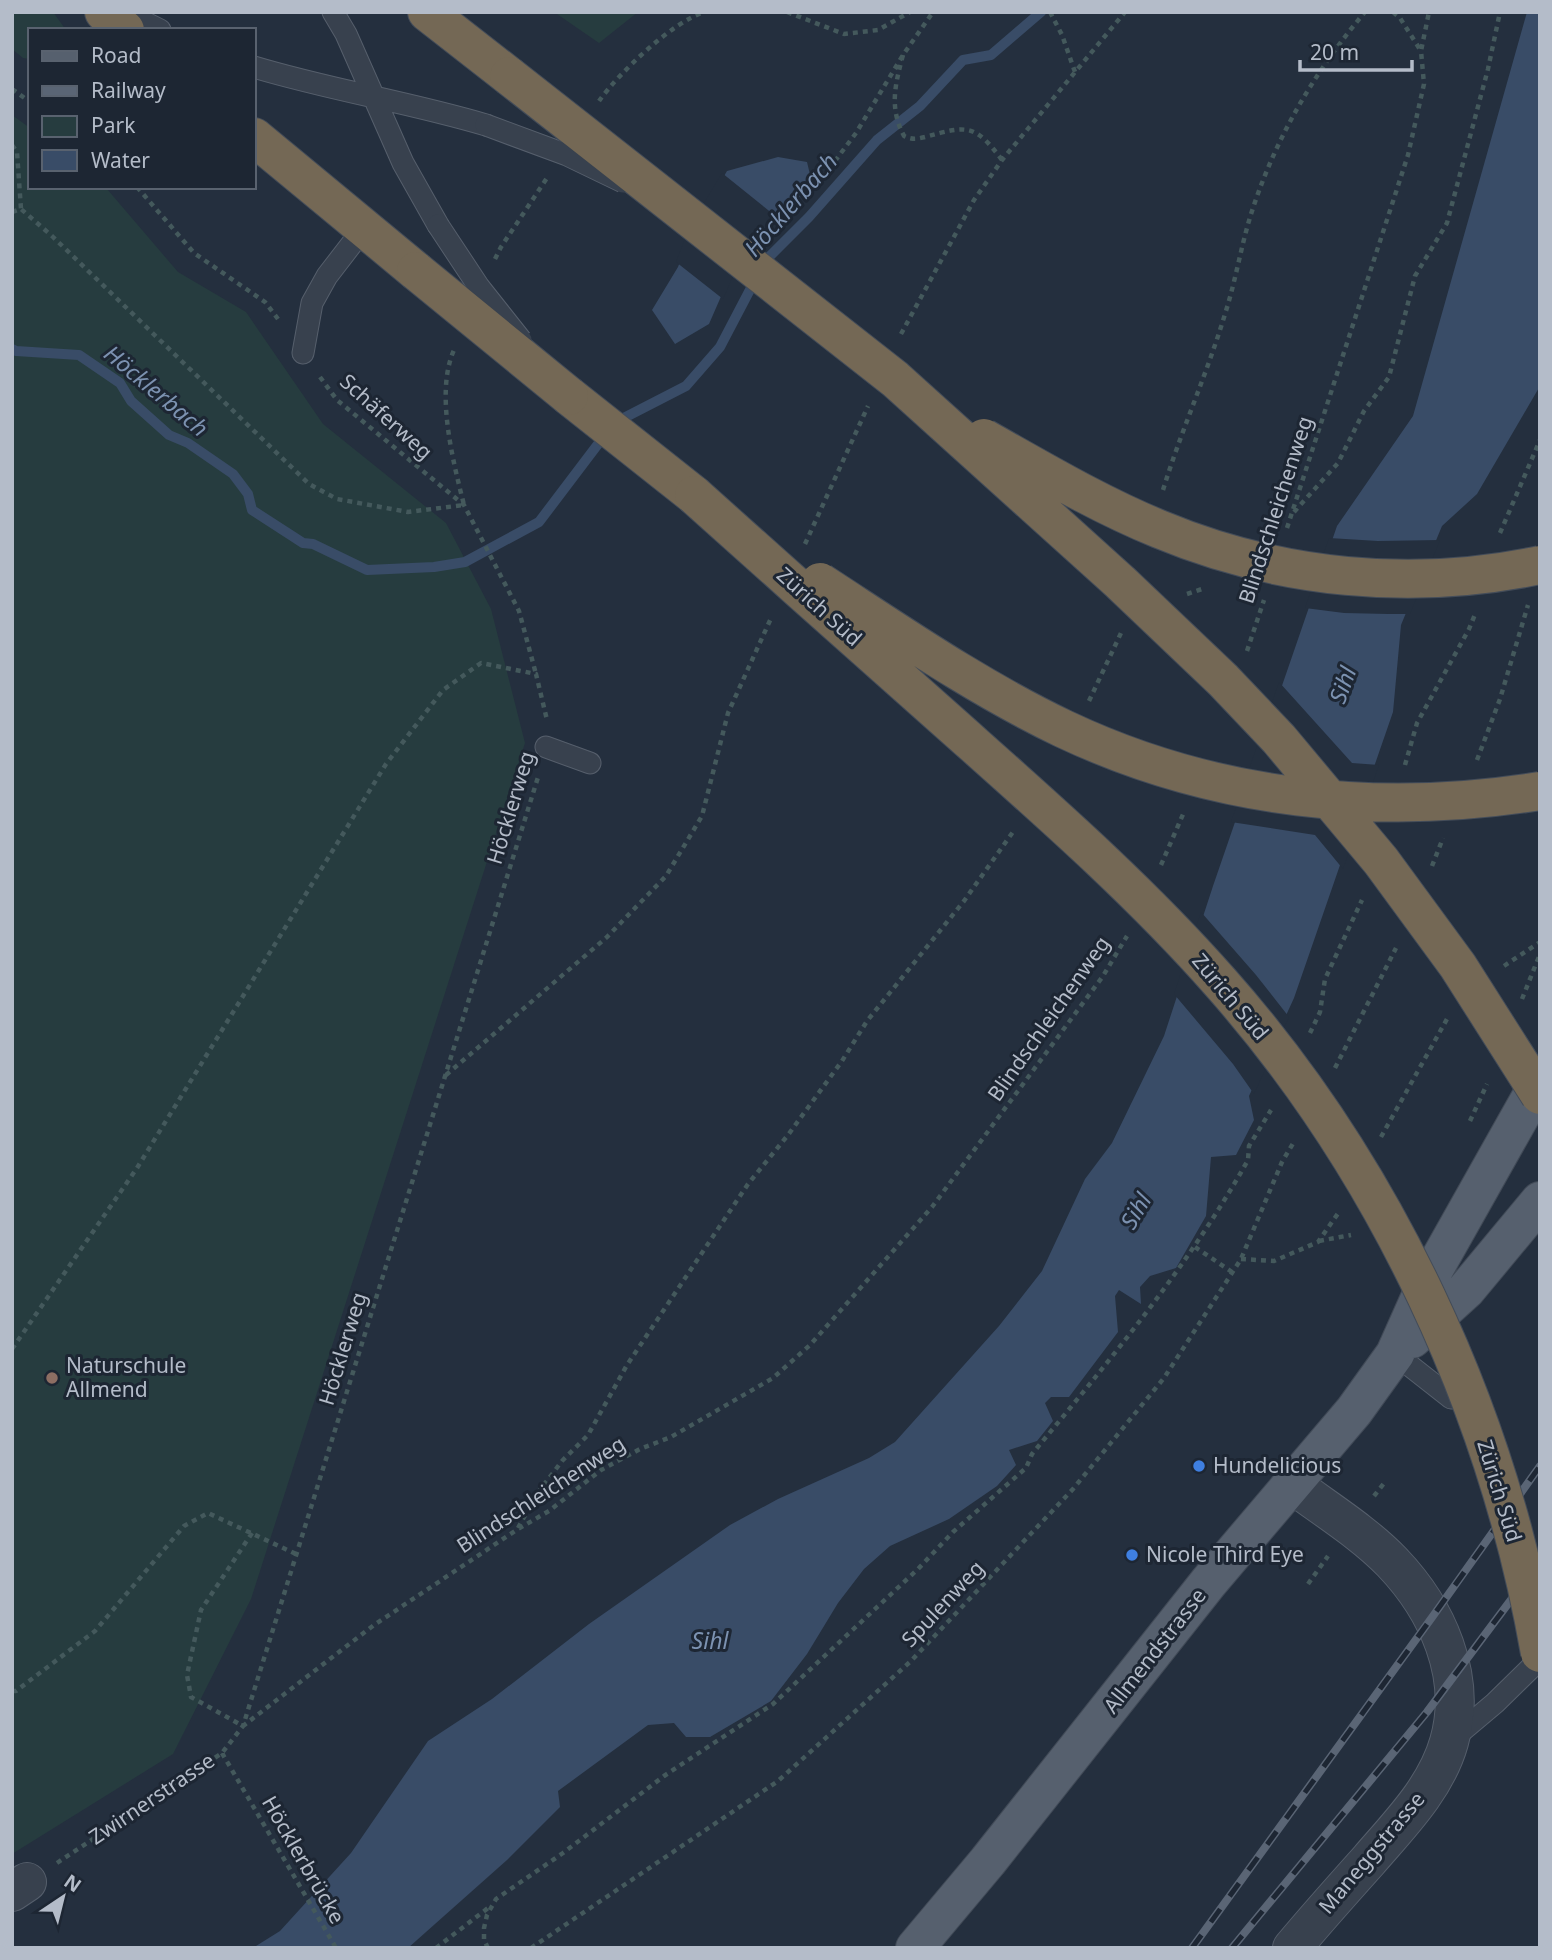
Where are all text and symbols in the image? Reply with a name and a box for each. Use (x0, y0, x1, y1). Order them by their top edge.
legend (28, 28, 256, 189)
scale bar (1300, 28, 1412, 72)
text: 20 m (1310, 38, 1359, 66)
text: Road (91, 41, 141, 69)
text: Railway (91, 76, 166, 104)
text: Park (91, 111, 136, 139)
text: Water (91, 146, 150, 174)
water label: Höcklerbach (736, 146, 844, 263)
water label: Höcklerbach (98, 337, 216, 443)
street label: Schäferweg (334, 367, 439, 465)
street label: Blindschleichenweg (1232, 412, 1319, 607)
street label: Zürich Süd (771, 561, 868, 652)
water label: Sihl (1321, 661, 1364, 707)
street label: Höcklerweg (480, 748, 541, 868)
street label: Blindschleichenweg (981, 930, 1116, 1106)
street label: Zürich Süd (1186, 947, 1275, 1046)
water label: Sihl (1112, 1186, 1159, 1235)
street label: Höcklerweg (312, 1289, 373, 1409)
place label: Naturschule Allmend (66, 1351, 186, 1403)
marker: Naturschule Allmend (44, 1370, 60, 1386)
street label: Blindschleichenweg (451, 1429, 630, 1559)
street label: Zürich Süd (1471, 1436, 1529, 1545)
place label: Hundelicious (1213, 1451, 1341, 1479)
marker: Hundelicious (1191, 1458, 1207, 1474)
place label: Nicole Third Eye (1146, 1540, 1304, 1568)
marker: Nicole Third Eye (1124, 1547, 1140, 1563)
street label: Spulenweg (895, 1554, 990, 1653)
street label: Allmendstrasse (1097, 1582, 1212, 1719)
water label: Sihl (692, 1624, 729, 1656)
street label: Zwirnerstrasse (83, 1746, 220, 1851)
street label: Maneggstrasse (1312, 1785, 1431, 1919)
street label: Höcklerbrücke (256, 1790, 352, 1929)
north arrow (28, 1862, 98, 1932)
text: N (59, 1868, 87, 1898)

